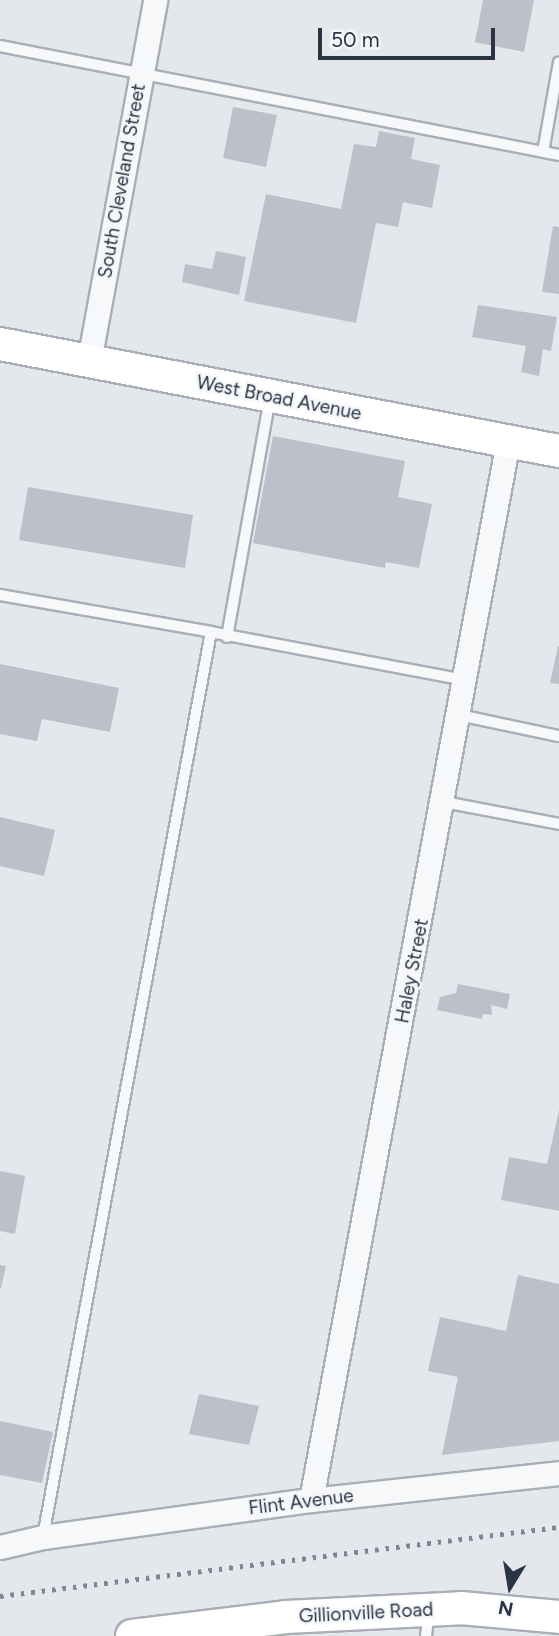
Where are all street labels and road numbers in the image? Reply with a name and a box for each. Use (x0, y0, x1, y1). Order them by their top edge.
street label: South Cleveland Street (94, 82, 150, 280)
street label: West Broad Avenue (195, 371, 363, 425)
street label: Haley Street (391, 917, 433, 1025)
street label: Flint Avenue (247, 1484, 355, 1520)
street label: Gillionville Road (298, 1598, 434, 1628)

